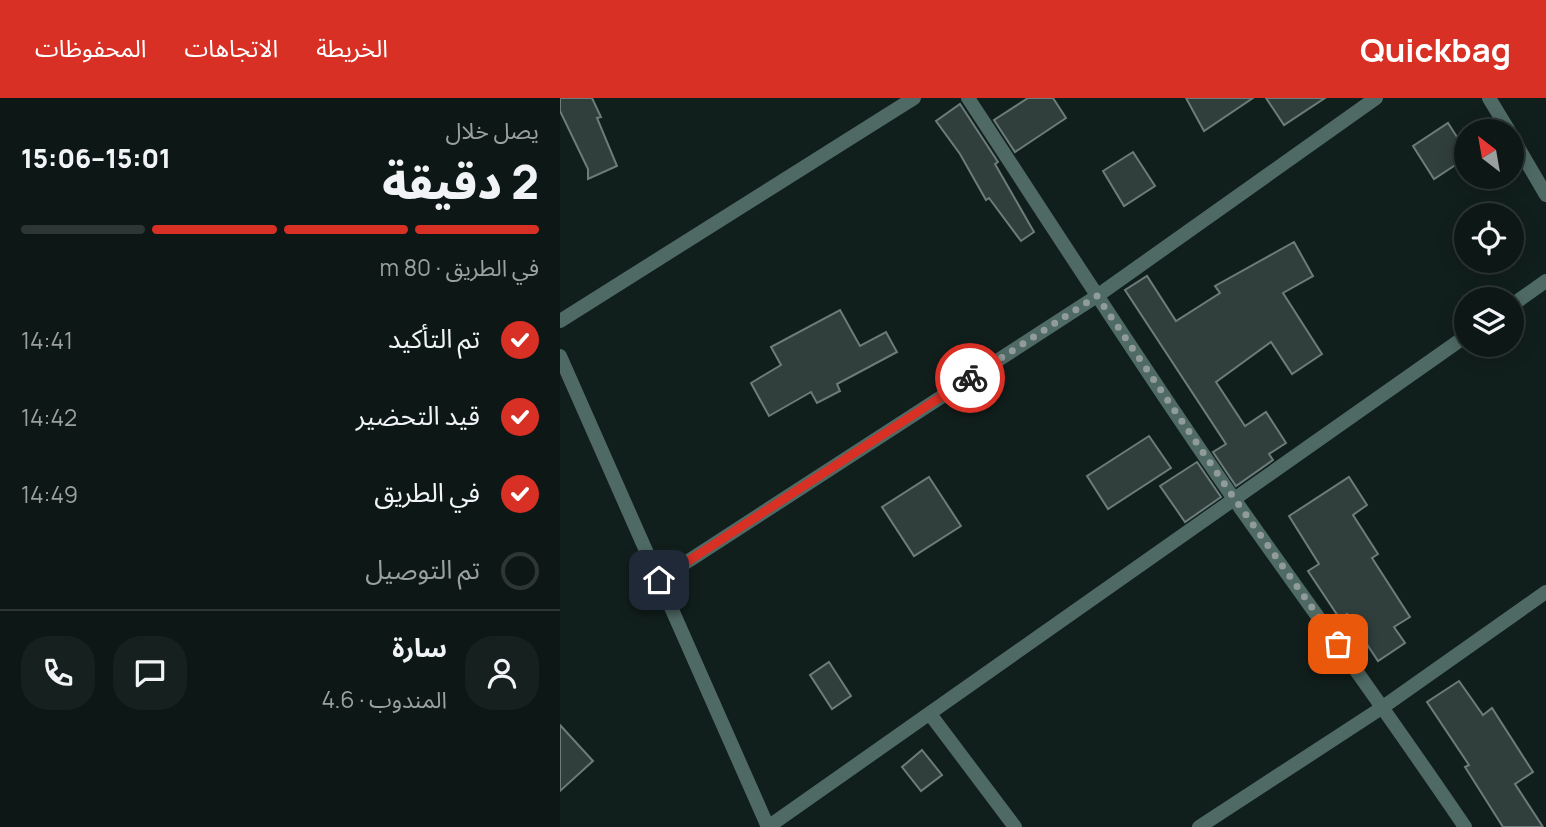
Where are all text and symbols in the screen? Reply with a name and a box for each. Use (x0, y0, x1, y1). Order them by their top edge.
text: Quickbag (1360, 27, 1511, 72)
text: المحفوظات (35, 31, 146, 64)
text: الاتجاهات (184, 31, 278, 64)
text: الخريطة (316, 31, 388, 64)
text: يصل خلال (446, 114, 539, 146)
north arrow (1454, 119, 1524, 189)
map controls (1454, 119, 1524, 357)
text: 15:01–15:06 (21, 140, 171, 176)
text: 2 دقيقة (382, 150, 539, 213)
button: locate (1454, 203, 1524, 273)
text: في الطريق · 80 m (380, 251, 539, 283)
button: layers (1454, 287, 1524, 357)
text: تم التأكيد (388, 320, 480, 356)
icon: check (501, 321, 539, 359)
text: 14:41 (21, 324, 73, 356)
courier (935, 343, 1005, 413)
icon: bike (951, 359, 989, 397)
text: قيد التحضير (356, 397, 480, 433)
icon: check (501, 398, 539, 436)
text: 14:42 (21, 401, 77, 433)
text: في الطريق (374, 474, 480, 510)
icon: check (501, 475, 539, 513)
text: 14:49 (21, 478, 78, 510)
pin (629, 550, 689, 610)
text: تم التوصيل (365, 551, 480, 587)
icon: home (640, 561, 678, 599)
pin (1308, 614, 1368, 674)
icon: bag (1319, 625, 1357, 663)
text: سارة (392, 629, 447, 665)
button: phone (21, 636, 95, 710)
button: chat (113, 636, 187, 710)
button: person (465, 636, 539, 710)
text: المندوب · 4.6 (321, 683, 447, 715)

